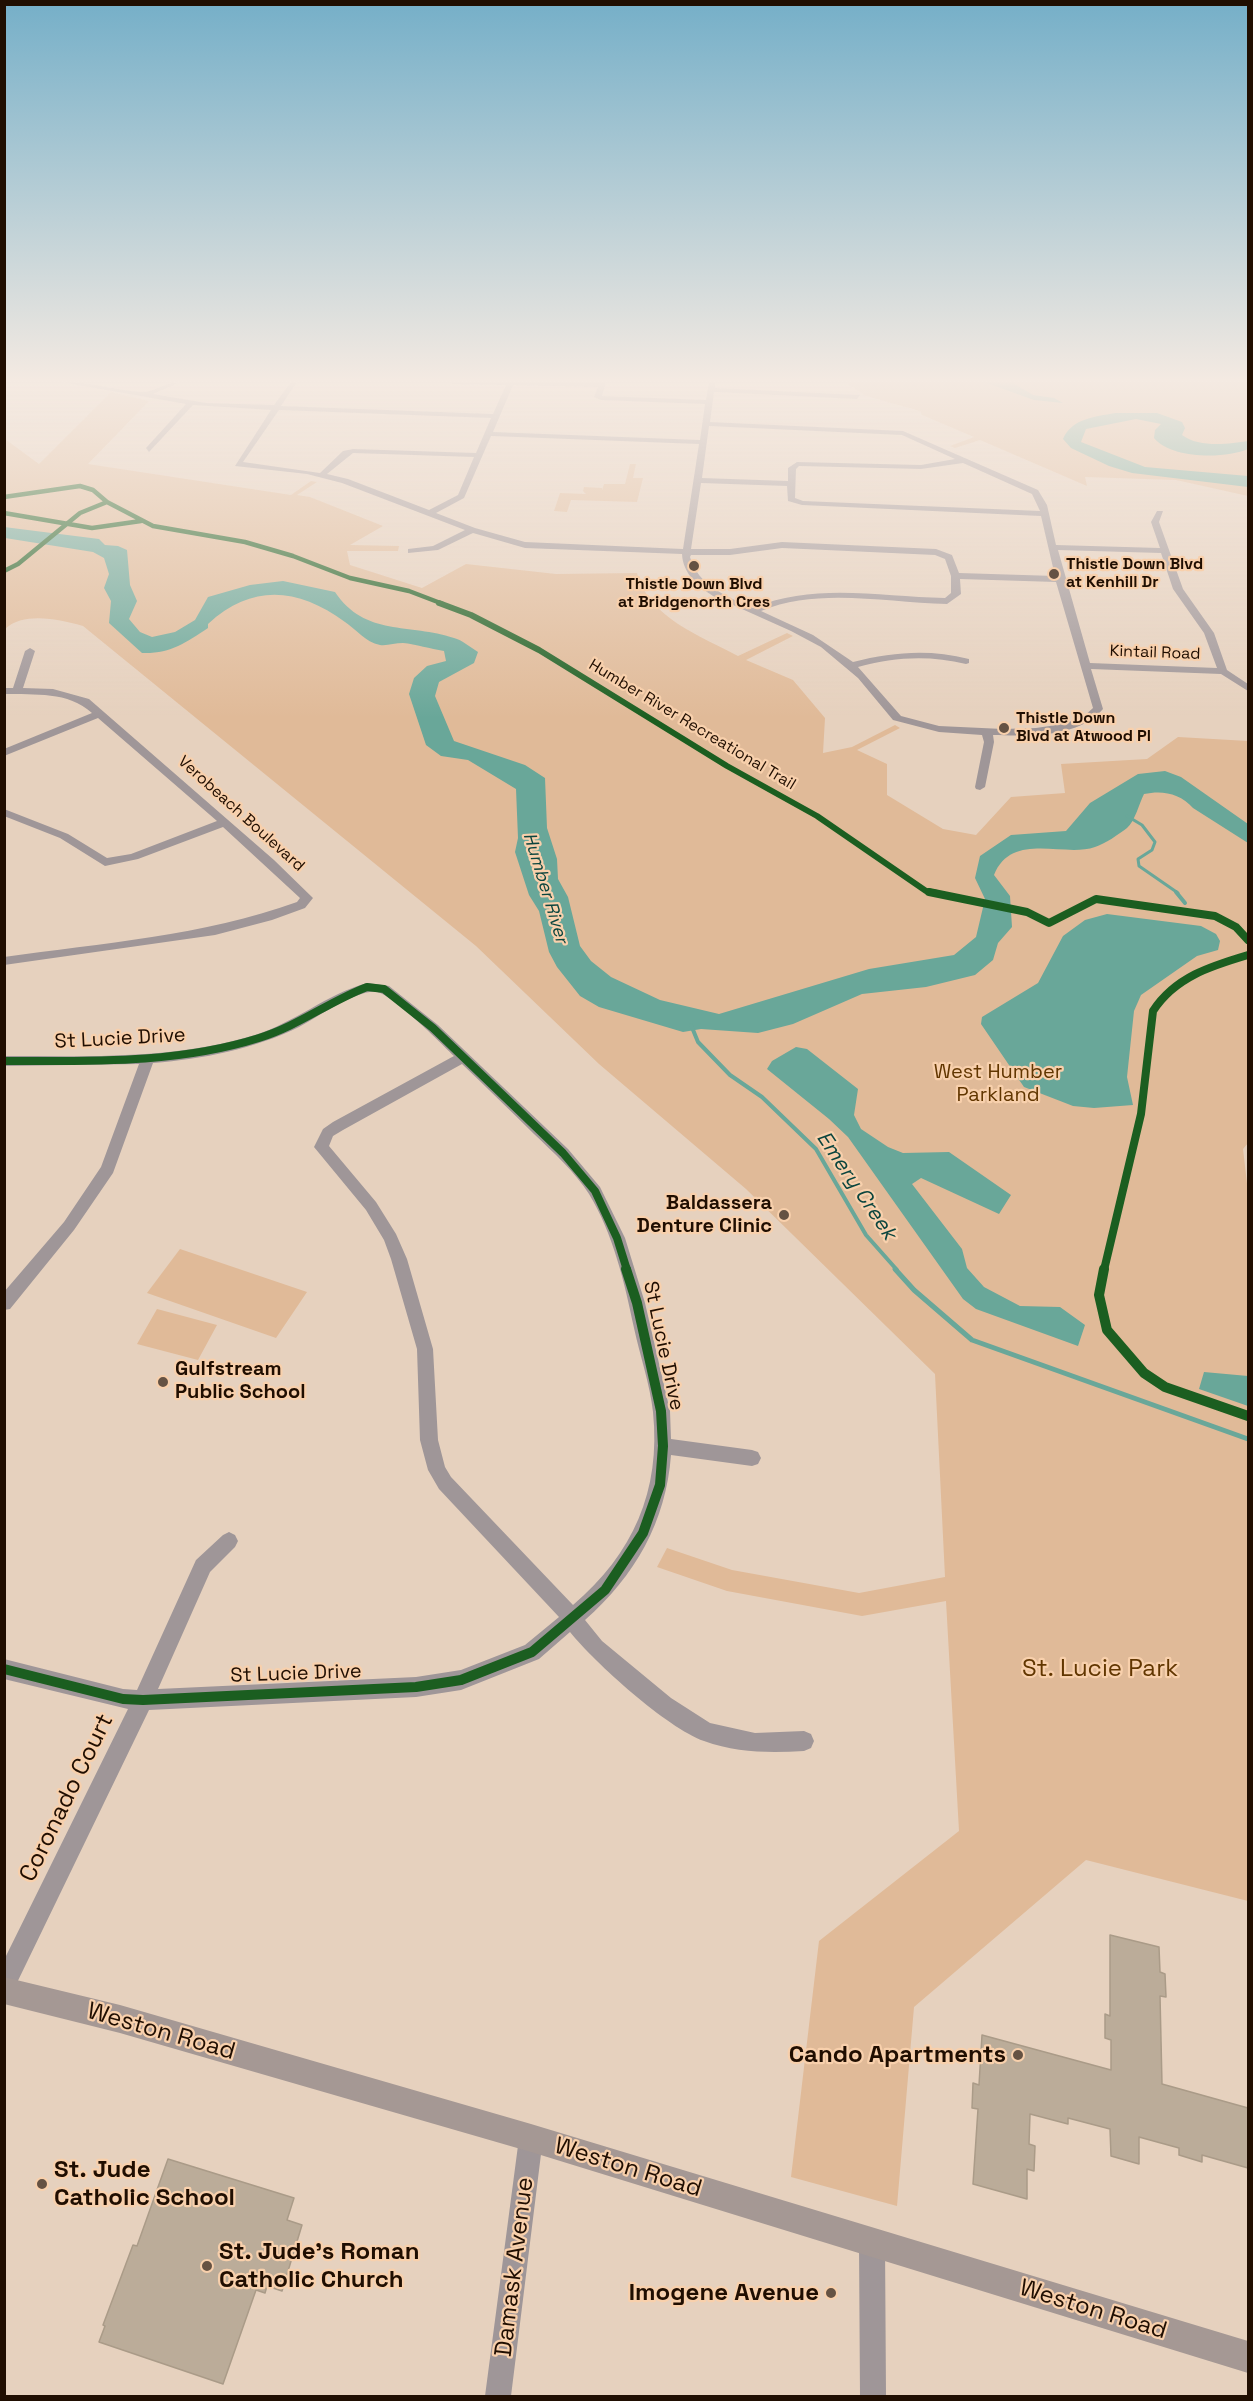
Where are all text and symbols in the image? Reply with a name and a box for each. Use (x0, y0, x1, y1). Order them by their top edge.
place label: Thistle Down Blvd at Kenhill Dr (1066, 555, 1203, 593)
marker: Thistle Down Blvd at Bridgenorth Cres (687, 559, 701, 573)
marker: Thistle Down Blvd at Kenhill Dr (1047, 567, 1061, 581)
place label: Thistle Down Blvd at Bridgenorth Cres (618, 575, 770, 613)
street label: Kintail Road (1109, 642, 1201, 664)
street label: Humber River Recreational Trail (585, 655, 799, 795)
place label: Thistle Down Blvd at Atwood Pl (1016, 709, 1151, 747)
marker: Thistle Down Blvd at Atwood Pl (997, 721, 1011, 735)
street label: Verobeach Boulevard (174, 752, 308, 876)
water label: Humber River (518, 830, 572, 946)
street label: St Lucie Drive (54, 1024, 186, 1054)
park label: West Humber Parkland (934, 1061, 1062, 1108)
water label: Emery Creek (810, 1127, 902, 1245)
place label: Baldassera Denture Clinic (637, 1192, 772, 1239)
marker: Baldassera Denture Clinic (777, 1208, 791, 1222)
street label: St Lucie Drive (638, 1279, 688, 1413)
place label: Gulfstream Public School (175, 1358, 306, 1405)
marker: Gulfstream Public School (156, 1375, 170, 1389)
park label: St. Lucie Park (1022, 1655, 1178, 1683)
street label: St Lucie Drive (230, 1660, 362, 1688)
street label: Coronado Court (14, 1709, 120, 1887)
street label: Weston Road (84, 1997, 238, 2067)
place label: Cando Apartments (789, 2041, 1006, 2069)
marker: Cando Apartments (1011, 2048, 1025, 2062)
street label: Weston Road (551, 2132, 705, 2204)
place label: St. Jude Catholic School (54, 2156, 235, 2212)
street label: Damask Avenue (490, 2176, 540, 2358)
marker: St. Jude Catholic School (35, 2177, 49, 2191)
place label: St. Jude's Roman Catholic Church (219, 2238, 419, 2294)
marker: St. Jude's Roman Catholic Church (200, 2259, 214, 2273)
street label: Weston Road (1016, 2274, 1170, 2346)
place label: Imogene Avenue (629, 2279, 819, 2307)
marker: Imogene Avenue (824, 2286, 838, 2300)

